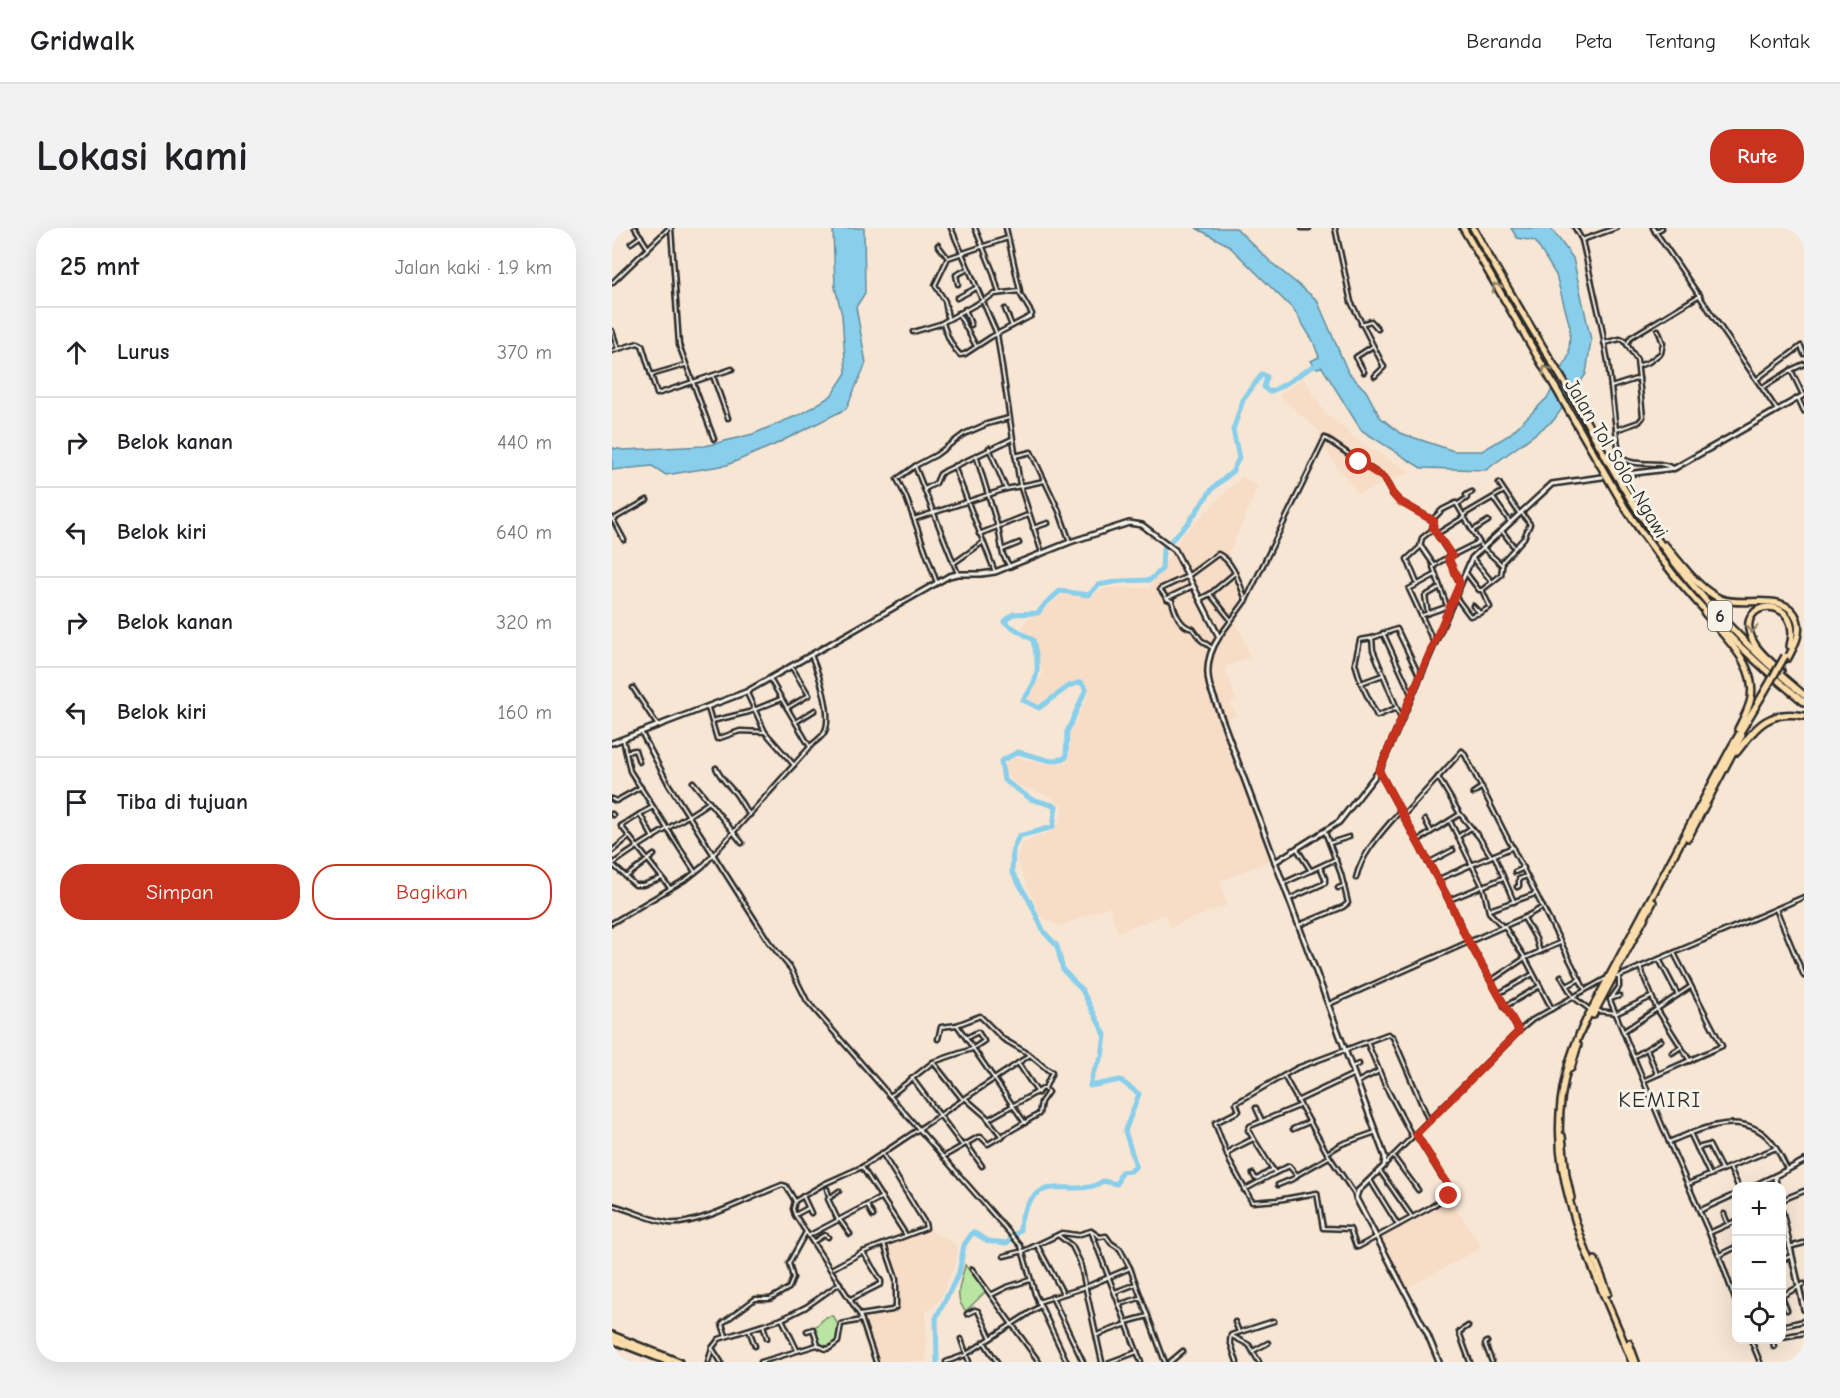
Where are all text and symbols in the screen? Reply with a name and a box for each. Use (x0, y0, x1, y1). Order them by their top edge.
text: Gridwalk (30, 25, 134, 57)
text: Beranda (1466, 29, 1542, 53)
text: Peta (1575, 29, 1613, 53)
text: Tentang (1646, 29, 1716, 53)
text: Kontak (1749, 29, 1810, 53)
button: Rute (1710, 129, 1804, 183)
text: Lokasi kami (36, 132, 248, 181)
text: 25 mnt (60, 252, 139, 282)
text: Jalan kaki · 1.9 km (395, 256, 552, 279)
one-way arrow (1492, 283, 1503, 293)
icon: ahead (60, 336, 93, 369)
text: Lurus (117, 339, 169, 365)
text: 370 m (497, 341, 552, 364)
one-way arrow (1542, 366, 1553, 376)
street label: Jalan Tol Solo–Ngawi (1560, 375, 1673, 542)
icon: right (60, 426, 93, 459)
text: Belok kanan (117, 429, 233, 455)
text: 440 m (497, 431, 552, 454)
route start (1345, 448, 1371, 474)
icon: left (60, 516, 93, 549)
text: Belok kiri (117, 519, 207, 545)
text: 640 m (496, 521, 552, 544)
road number: 6 (1708, 601, 1732, 631)
icon: right (60, 606, 93, 639)
text: Belok kanan (117, 609, 233, 635)
text: 320 m (496, 611, 552, 634)
one-way arrow (1746, 624, 1758, 633)
icon: left (60, 696, 93, 729)
text: Belok kiri (117, 699, 207, 725)
text: 160 m (498, 701, 552, 724)
icon: arrive (60, 786, 93, 819)
text: Tiba di tujuan (117, 789, 248, 815)
button: Simpan (60, 864, 300, 920)
button: Bagikan (312, 864, 552, 920)
district label: KEMIRI (1618, 1087, 1702, 1113)
route end (1435, 1182, 1461, 1208)
map controls (1732, 1182, 1786, 1344)
button: + (1732, 1182, 1786, 1236)
button: − (1732, 1236, 1786, 1290)
button: locate (1732, 1290, 1786, 1344)

